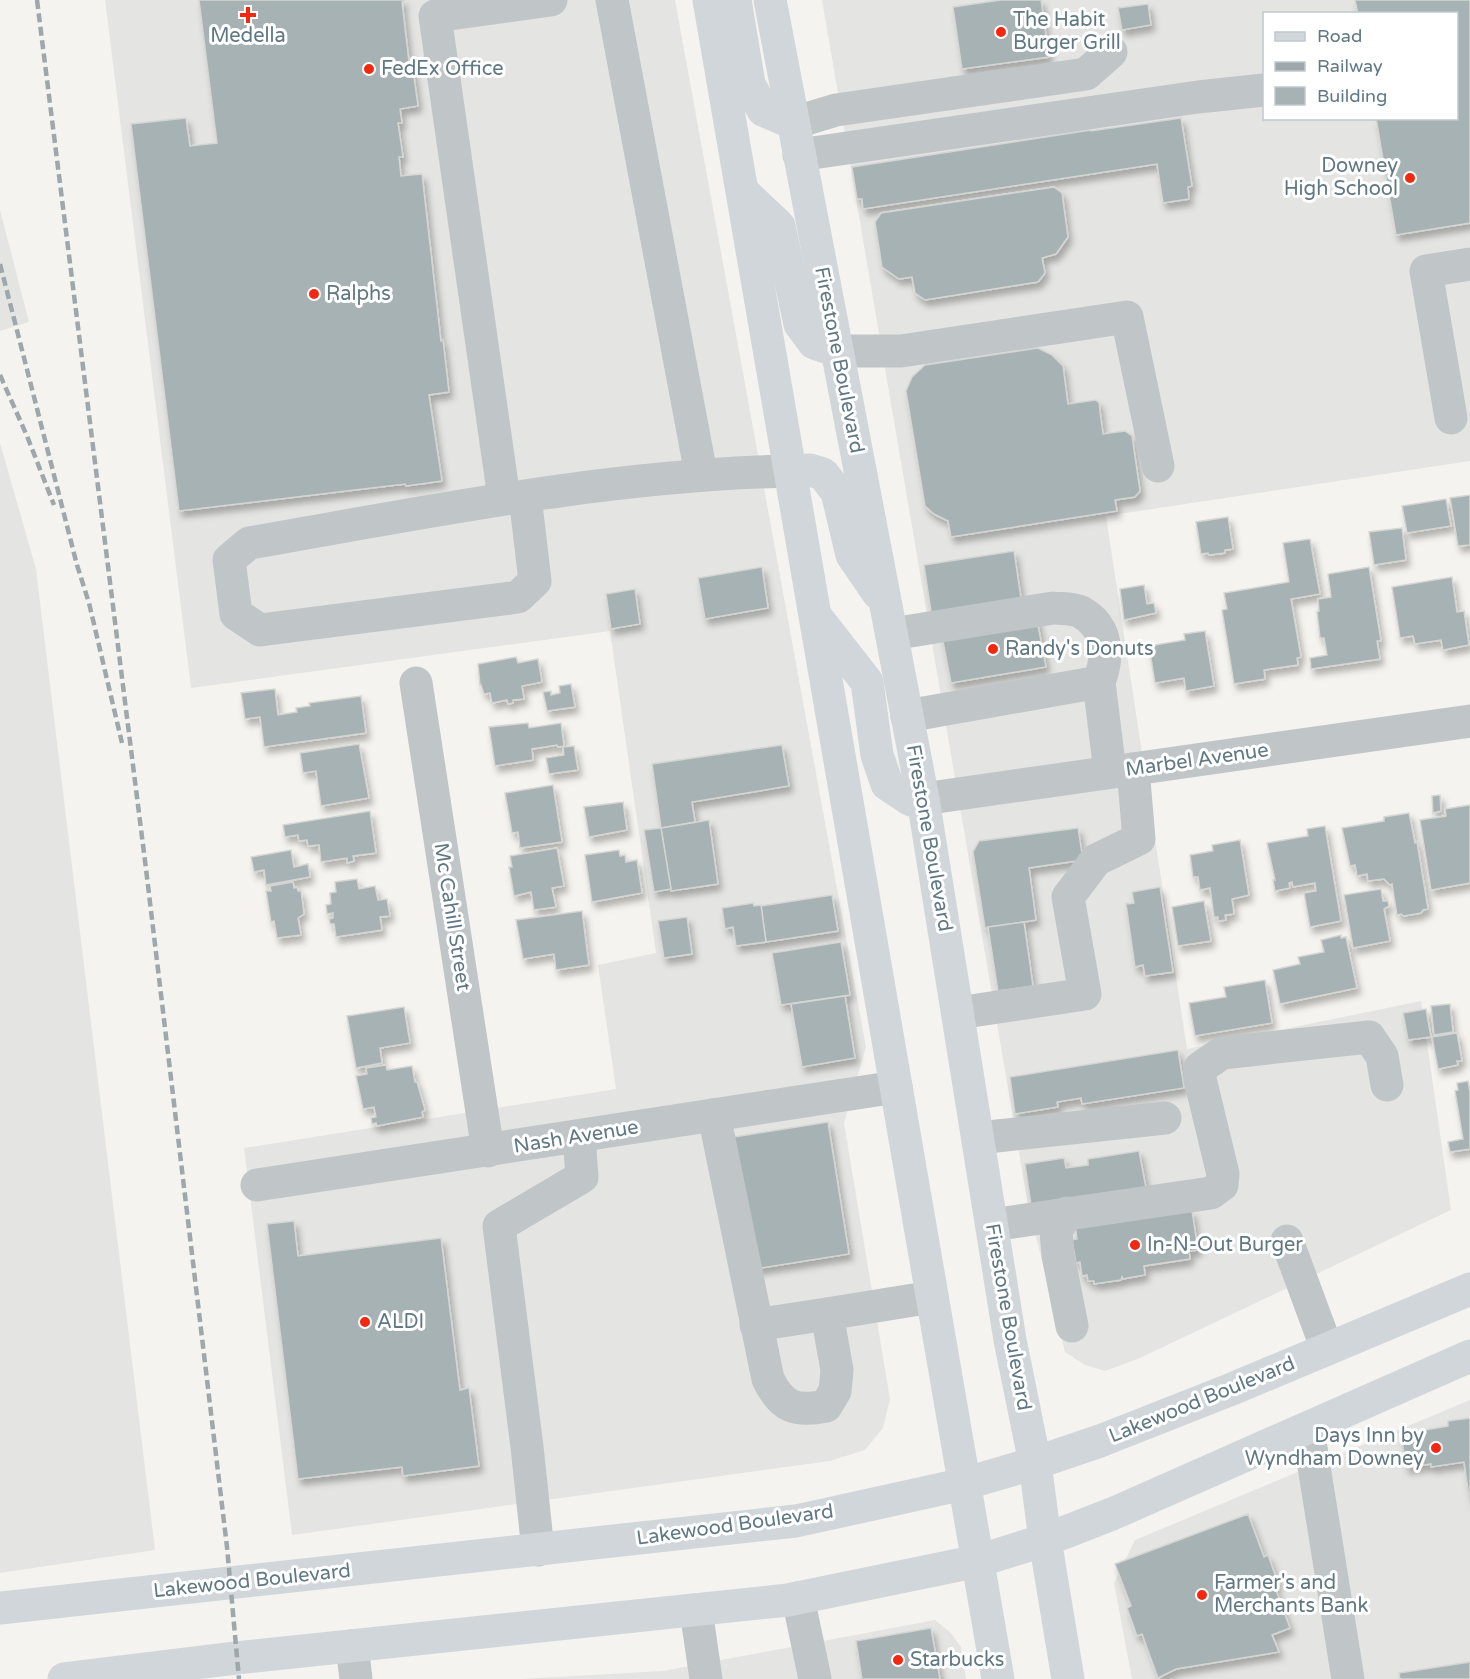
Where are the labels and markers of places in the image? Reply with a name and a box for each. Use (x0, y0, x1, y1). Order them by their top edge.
marker: Medella (241, 8, 255, 22)
place label: The Habit Burger Grill (1013, 8, 1121, 55)
place label: Medella (210, 24, 286, 48)
marker: The Habit Burger Grill (994, 25, 1008, 39)
place label: FedEx Office (381, 57, 504, 81)
marker: FedEx Office (362, 62, 376, 76)
place label: Downey High School (1284, 154, 1398, 201)
marker: Downey High School (1403, 171, 1417, 185)
place label: Ralphs (326, 282, 391, 306)
marker: Ralphs (307, 287, 321, 301)
place label: Randy's Donuts (1005, 637, 1154, 661)
marker: Randy's Donuts (986, 642, 1000, 656)
place label: In-N-Out Burger (1147, 1233, 1303, 1257)
marker: In-N-Out Burger (1128, 1238, 1142, 1252)
place label: ALDI (377, 1310, 424, 1334)
marker: ALDI (358, 1315, 372, 1329)
place label: Days Inn by Wyndham Downey (1245, 1424, 1424, 1471)
marker: Days Inn by Wyndham Downey (1429, 1441, 1443, 1455)
place label: Farmer's and Merchants Bank (1214, 1571, 1368, 1618)
marker: Farmer's and Merchants Bank (1195, 1588, 1209, 1602)
place label: Starbucks (910, 1648, 1004, 1672)
marker: Starbucks (891, 1653, 905, 1667)

